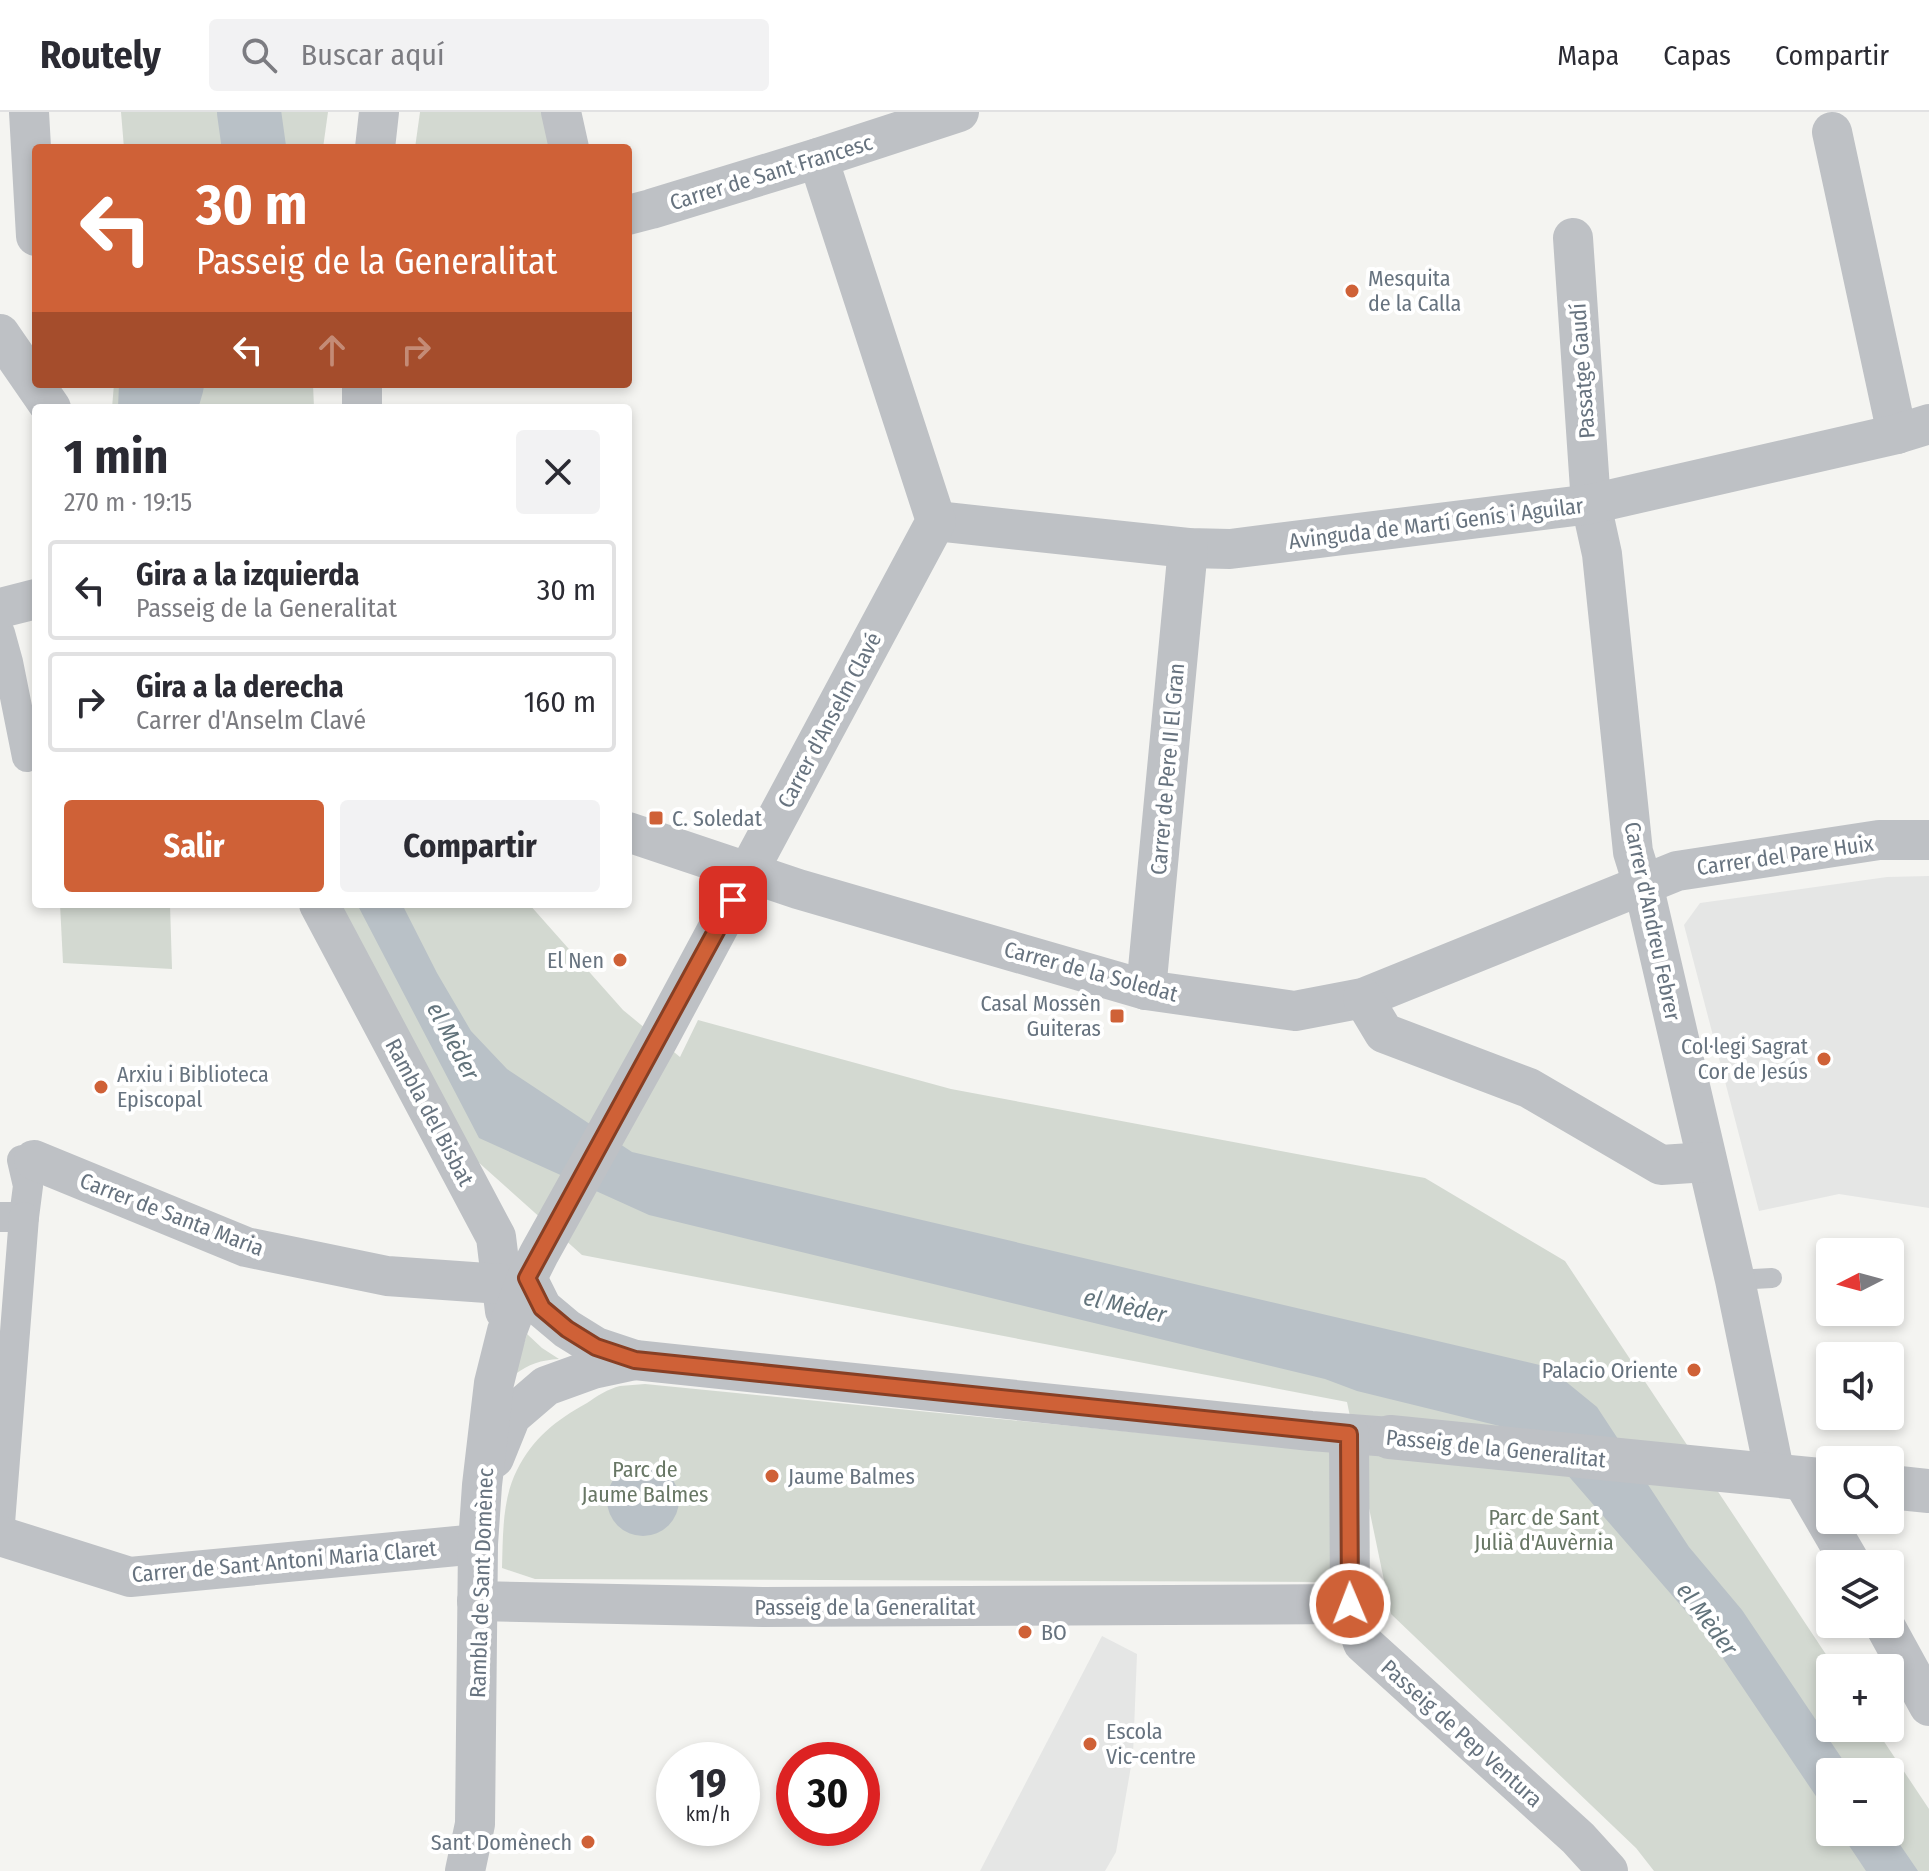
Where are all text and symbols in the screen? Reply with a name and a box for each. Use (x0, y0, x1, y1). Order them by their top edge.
search box (209, 19, 769, 91)
text: Routely (40, 32, 161, 78)
icon: search (237, 33, 281, 77)
text: Buscar aquí (301, 37, 445, 73)
text: Mapa (1557, 39, 1619, 72)
text: Capas (1663, 39, 1731, 72)
text: Compartir (1775, 39, 1889, 72)
street label: Carrer de Sant Francesc (667, 129, 876, 216)
text: 30 m (196, 172, 307, 239)
icon: left (64, 176, 168, 280)
text: Passeig de la Generalitat (196, 240, 557, 284)
place label: Mesquita de la Calla (1368, 265, 1461, 317)
marker: Mesquita de la Calla (1343, 282, 1361, 300)
street label: Passatge Gaudí (1564, 302, 1601, 440)
icon: left (226, 328, 270, 372)
icon: ahead (310, 328, 354, 372)
icon: right (394, 328, 438, 372)
text: 1 min (64, 428, 169, 486)
button: close (516, 430, 600, 514)
text: 270 m · 19:15 (64, 487, 192, 518)
street label: Avinguda de Martí Genís i Aguilar (1287, 492, 1585, 555)
text: Gira a la izquierda (136, 557, 359, 593)
icon: left (68, 568, 112, 612)
text: 30 m (537, 572, 596, 608)
text: Passeig de la Generalitat (136, 593, 397, 624)
street label: Carrer d'Anselm Clavé (772, 628, 887, 813)
street label: Carrer de Pere II El Gran (1145, 662, 1190, 876)
text: Gira a la derecha (136, 669, 344, 705)
icon: right (68, 680, 112, 724)
text: 160 m (524, 684, 596, 720)
text: Carrer d'Anselm Clavé (136, 705, 366, 736)
button: Salir (64, 800, 324, 892)
button: Compartir (340, 800, 600, 892)
place label: C. Soledat (672, 805, 763, 832)
marker: C. Soledat (647, 809, 665, 827)
street label: Carrer d'Andreu Febrer (1618, 819, 1687, 1023)
street label: Carrer del Pare Huix (1695, 830, 1875, 881)
pin (699, 866, 767, 934)
icon: arrive (711, 878, 755, 922)
street label: Carrer de la Soledat (1001, 935, 1181, 1008)
place label: El Nen (547, 947, 604, 974)
marker: El Nen (611, 951, 629, 969)
place label: Casal Mossèn Guiteras (980, 990, 1101, 1042)
water label: el Mèder (421, 997, 485, 1085)
marker: Casal Mossèn Guiteras (1108, 1007, 1126, 1025)
place label: Col·legi Sagrat Cor de Jesús (1681, 1033, 1809, 1085)
street label: Rambla del Bisbat (379, 1034, 480, 1191)
marker: Col·legi Sagrat Cor de Jesús (1815, 1050, 1833, 1068)
place label: Arxiu i Biblioteca Episcopal (117, 1061, 269, 1113)
marker: Arxiu i Biblioteca Episcopal (92, 1078, 110, 1096)
street label: Carrer de Santa Maria (76, 1167, 268, 1262)
north arrow (1816, 1238, 1904, 1326)
map controls (1816, 1238, 1904, 1846)
water label: el Mèder (1081, 1283, 1170, 1329)
button: sound (1816, 1342, 1904, 1430)
place label: Palacio Oriente (1542, 1357, 1678, 1384)
marker: Palacio Oriente (1685, 1361, 1703, 1379)
street label: Passeig de la Generalitat (1385, 1424, 1608, 1474)
button: search (1816, 1446, 1904, 1534)
park label: Parc de Jaume Balmes (582, 1456, 708, 1508)
place label: Jaume Balmes (788, 1463, 915, 1490)
street label: Rambla de Sant Domènec (464, 1467, 499, 1699)
marker: Jaume Balmes (763, 1467, 781, 1485)
park label: Parc de Sant Julià d'Auvèrnia (1474, 1504, 1614, 1556)
street label: Carrer de Sant Antoni Maria Claret (131, 1535, 438, 1588)
button: layers (1816, 1550, 1904, 1638)
position arrow (1308, 1562, 1392, 1646)
water label: el Mèder (1671, 1577, 1744, 1661)
street label: Passeig de la Generalitat (755, 1594, 976, 1621)
place label: BO (1041, 1619, 1067, 1646)
marker: BO (1016, 1623, 1034, 1641)
street label: Passeig de Pep Ventura (1376, 1654, 1548, 1813)
button: + (1816, 1654, 1904, 1742)
place label: Escola Vic-centre (1106, 1718, 1196, 1770)
marker: Escola Vic-centre (1081, 1735, 1099, 1753)
speed limit sign: 30 (776, 1742, 880, 1846)
button: − (1816, 1758, 1904, 1846)
text: 19 (689, 1760, 727, 1808)
text: km/h (686, 1802, 730, 1826)
place label: Sant Domènech (431, 1829, 572, 1856)
marker: Sant Domènech (579, 1833, 597, 1851)

